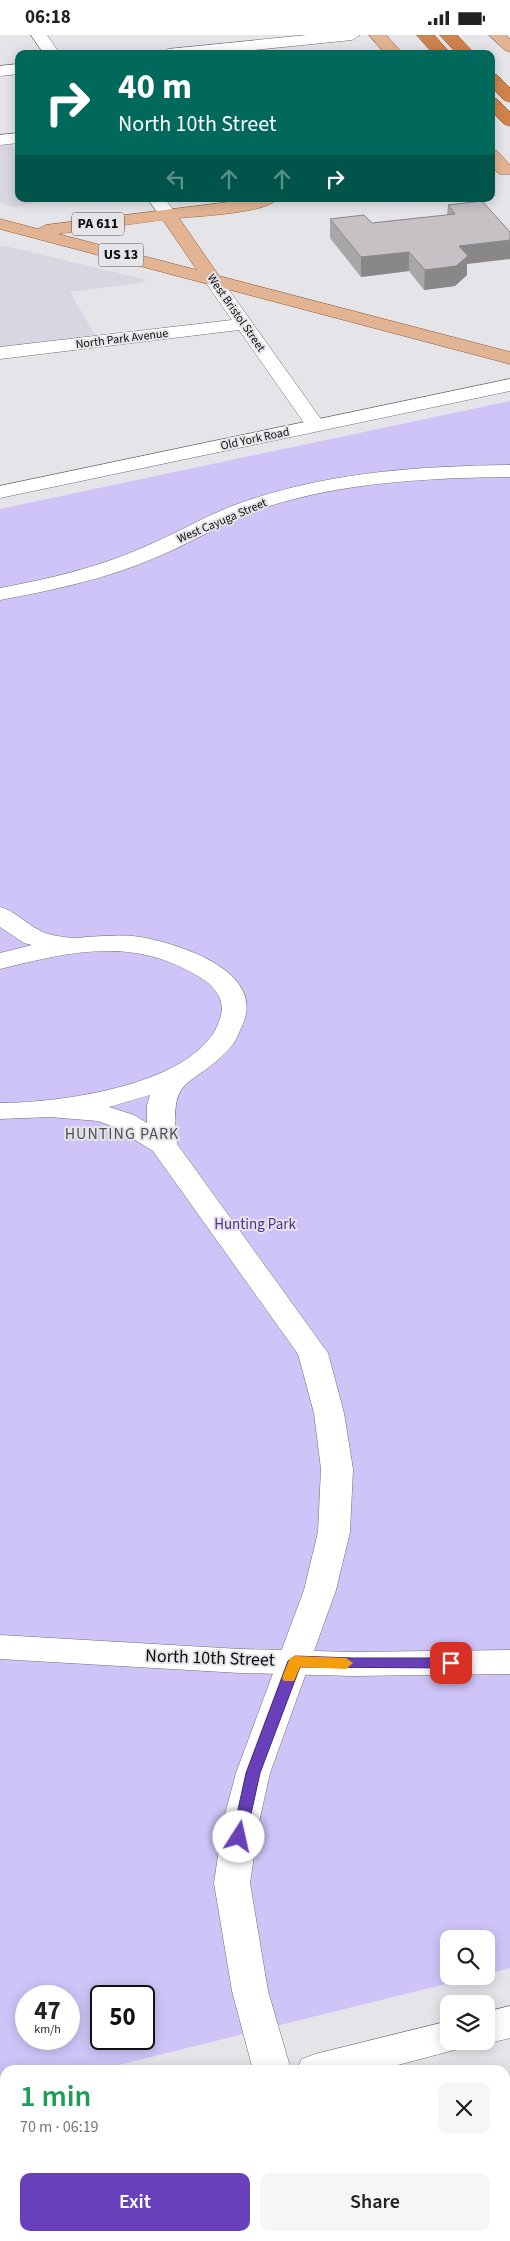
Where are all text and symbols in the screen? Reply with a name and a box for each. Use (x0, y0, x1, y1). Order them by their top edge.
text: 06:18 (25, 4, 71, 31)
text: 40 m (118, 62, 192, 112)
icon: right (35, 70, 100, 135)
text: North 10th Street (118, 108, 276, 140)
icon: left (162, 165, 190, 193)
icon: ahead (215, 165, 243, 193)
icon: ahead (268, 165, 296, 193)
icon: right (321, 165, 349, 193)
road number: PA 611 (72, 213, 124, 235)
road number: US 13 (98, 243, 144, 267)
street label: West Bristol Street (203, 271, 269, 355)
street label: North Park Avenue (75, 325, 169, 353)
street label: Old York Road (219, 423, 291, 455)
street label: West Cayuga Street (174, 494, 270, 548)
district label: HUNTING PARK (65, 1123, 179, 1145)
park label: Hunting Park (214, 1214, 296, 1235)
pin (430, 1642, 472, 1684)
street label: North 10th Street (145, 1643, 275, 1673)
icon: arrive (437, 1649, 465, 1677)
position arrow (212, 1810, 264, 1862)
map controls (440, 1930, 495, 2050)
button: search (440, 1930, 495, 1985)
speed limit sign: 50 (90, 1985, 155, 2050)
text: 47 (34, 1993, 61, 2029)
button: layers (440, 1995, 495, 2050)
text: km/h (34, 2021, 61, 2038)
text: 1 min (20, 2075, 91, 2118)
button: close (438, 2082, 490, 2134)
text: 70 m · 06:19 (20, 2116, 99, 2138)
button: Exit (20, 2173, 250, 2231)
button: Share (260, 2173, 490, 2231)

